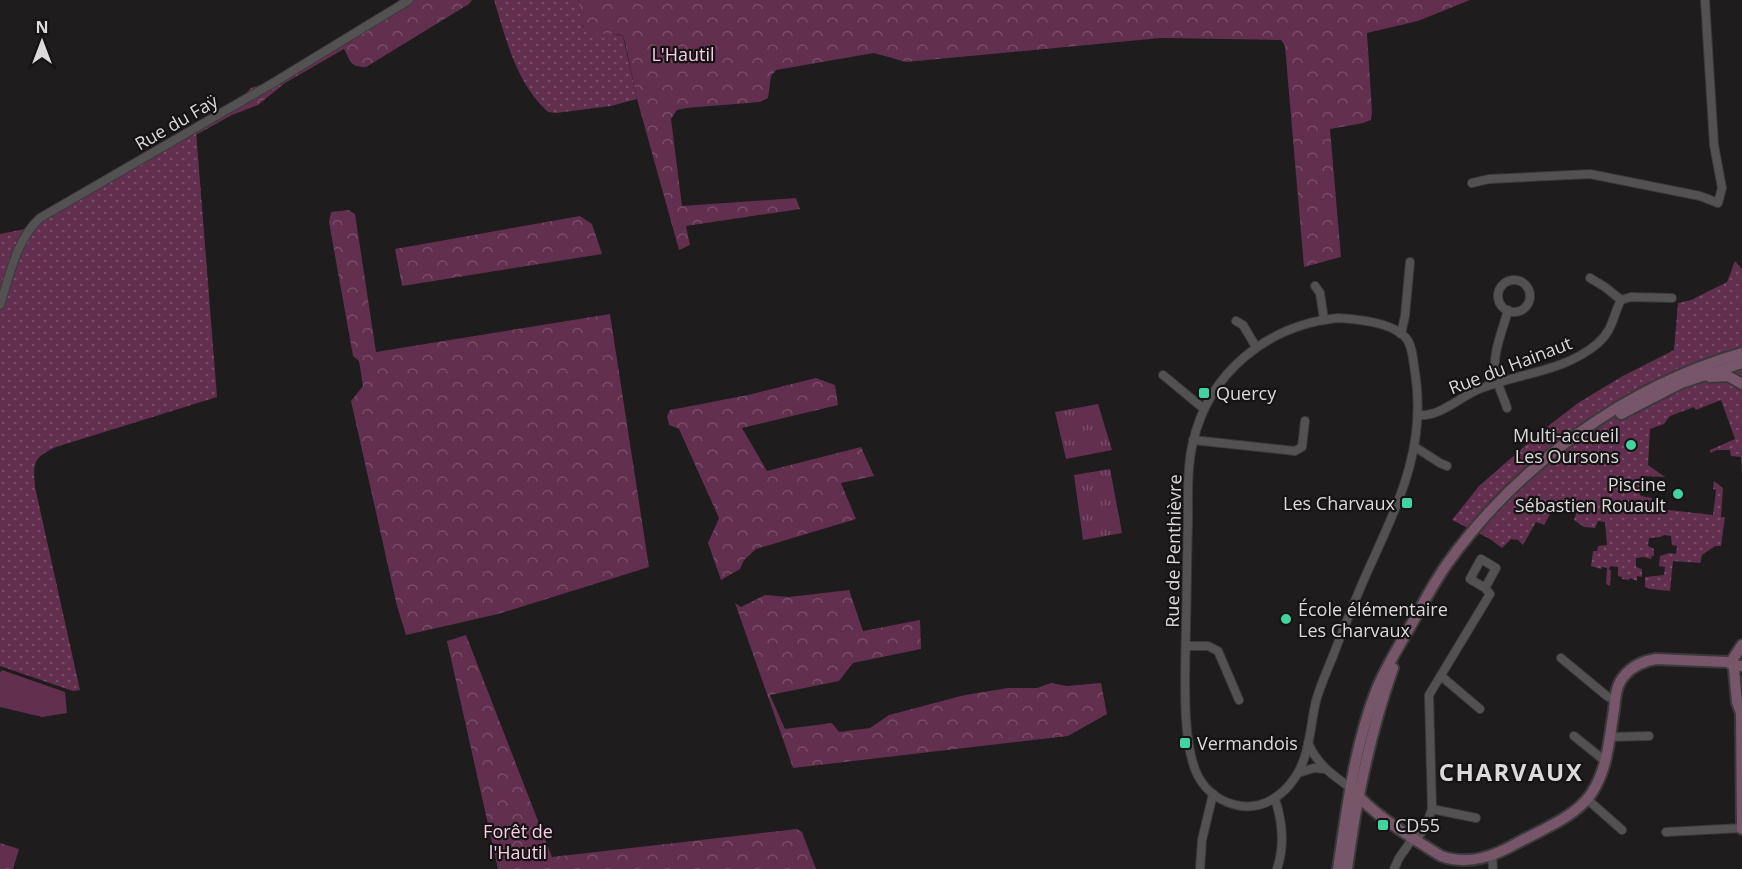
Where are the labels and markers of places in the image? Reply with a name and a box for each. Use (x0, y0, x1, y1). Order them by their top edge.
place label: Quercy (1216, 381, 1277, 405)
marker: Quercy (1197, 386, 1211, 400)
place label: Multi-accueil Les Oursons (1513, 423, 1619, 468)
marker: Multi-accueil Les Oursons (1624, 438, 1638, 452)
place label: Piscine Sébastien Rouault (1515, 472, 1666, 517)
marker: Piscine Sébastien Rouault (1671, 487, 1685, 501)
place label: Les Charvaux (1283, 491, 1396, 515)
marker: Les Charvaux (1400, 496, 1414, 510)
place label: École élémentaire Les Charvaux (1298, 597, 1448, 642)
marker: École élémentaire Les Charvaux (1279, 612, 1293, 626)
place label: Vermandois (1197, 731, 1298, 755)
marker: Vermandois (1178, 736, 1192, 750)
place label: CD55 (1395, 813, 1440, 837)
marker: CD55 (1376, 818, 1390, 832)

